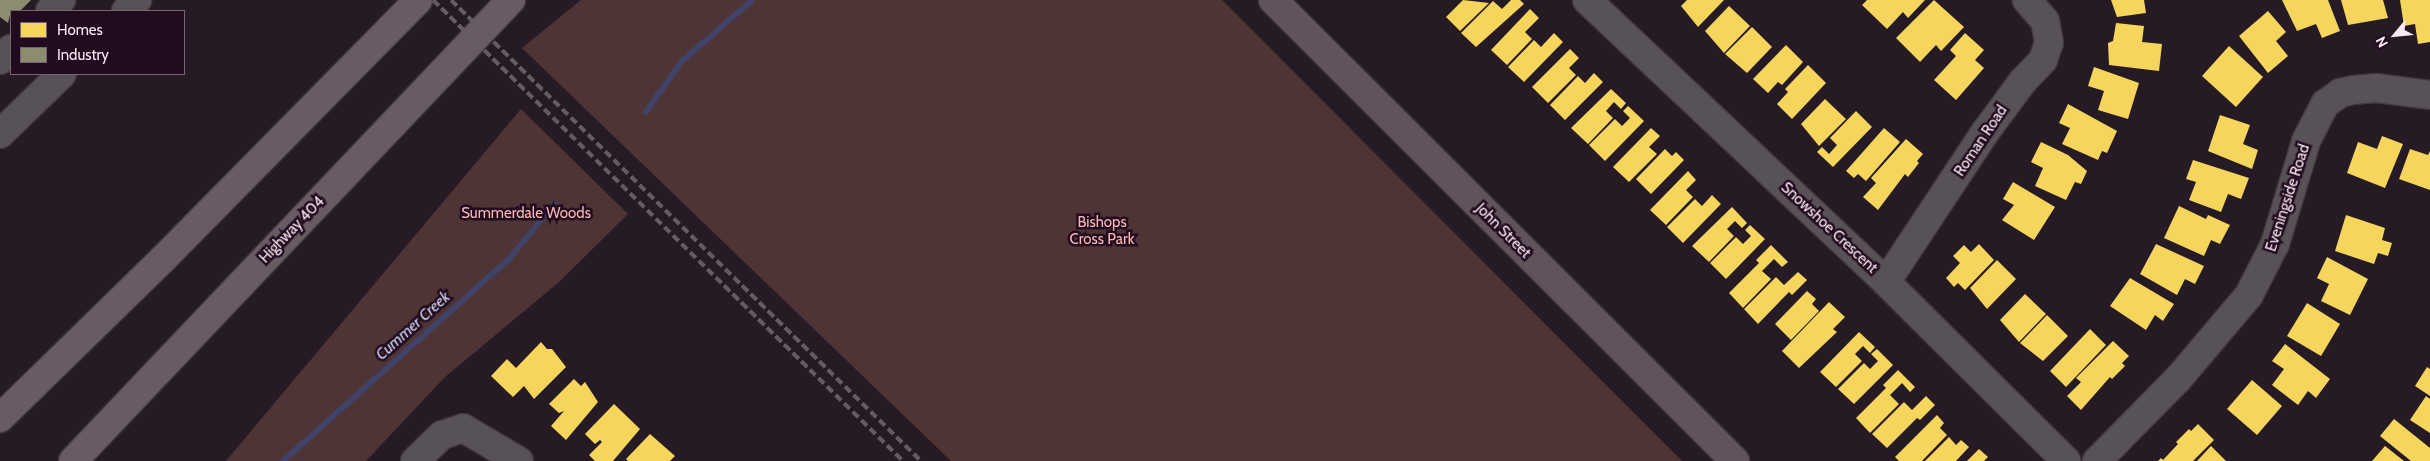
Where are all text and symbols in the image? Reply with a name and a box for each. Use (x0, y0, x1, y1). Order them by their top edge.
legend (10, 10, 185, 75)
north arrow (2370, 10, 2420, 60)
text: Homes (57, 21, 103, 39)
text: N (2371, 33, 2392, 51)
text: Industry (57, 46, 109, 64)
street label: Roman Road (1951, 102, 2011, 180)
street label: Eveningside Road (2262, 142, 2314, 254)
street label: Snowshoe Crescent (1777, 179, 1881, 277)
street label: Highway 404 (256, 193, 328, 267)
street label: John Street (1472, 200, 1534, 262)
park label: Summerdale Woods (461, 205, 591, 223)
park label: Bishops Cross Park (1070, 213, 1134, 248)
water label: Cummer Creek (372, 288, 454, 364)

